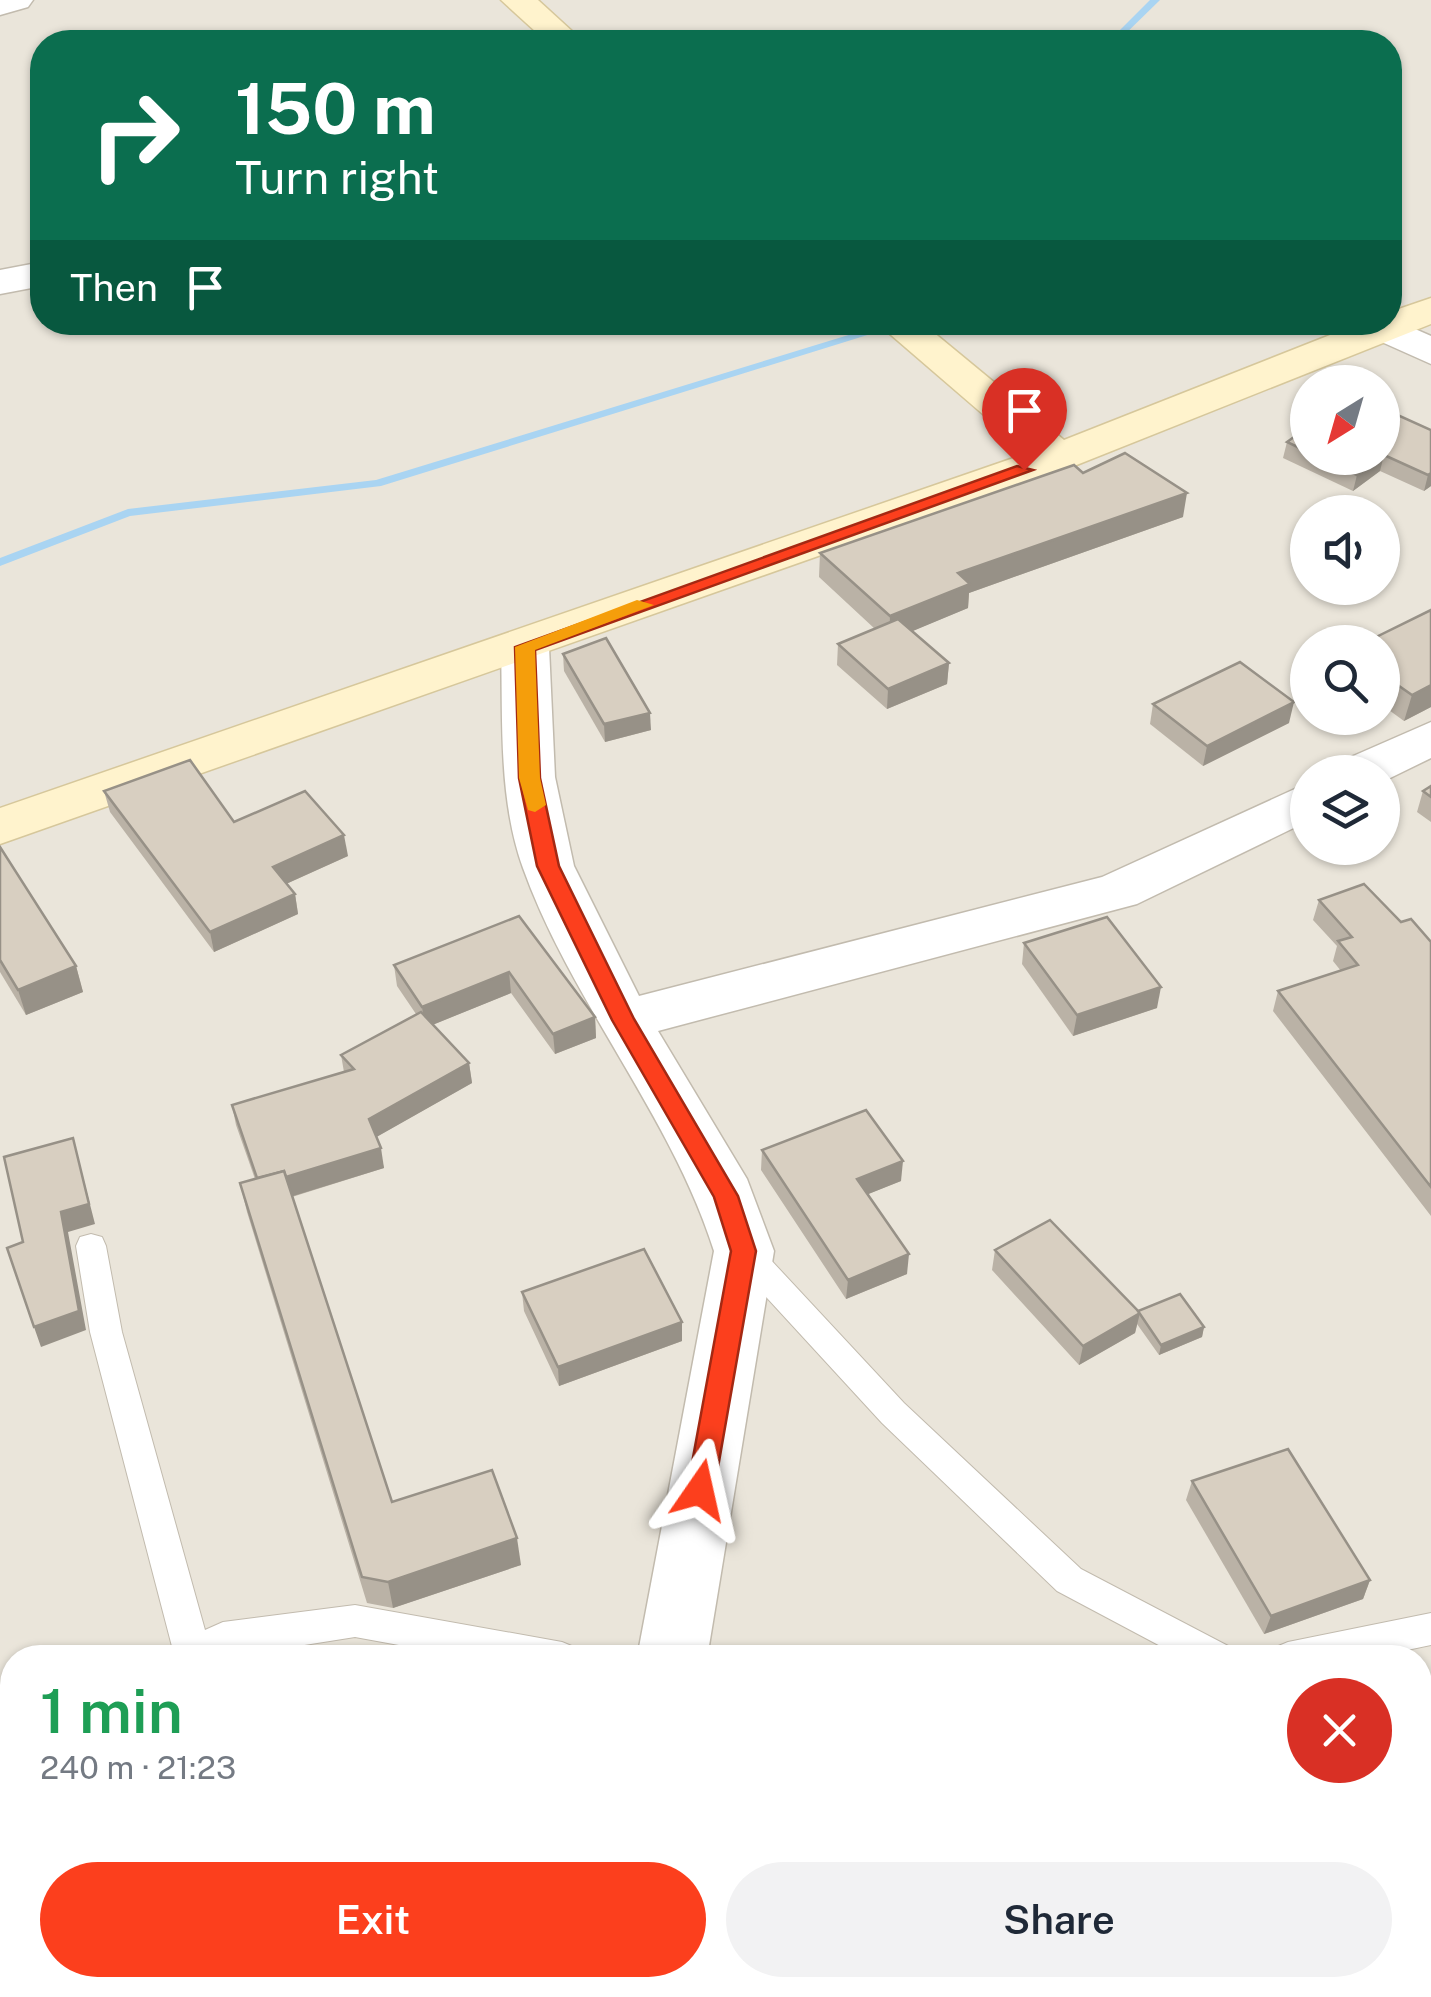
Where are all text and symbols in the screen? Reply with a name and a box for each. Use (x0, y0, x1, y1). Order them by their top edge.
text: 150 m (235, 67, 436, 150)
icon: right (70, 70, 200, 200)
text: Turn right (235, 151, 439, 204)
icon: arrive (178, 260, 233, 315)
text: Then (70, 265, 158, 310)
north arrow (1290, 365, 1400, 475)
map controls (1290, 365, 1400, 865)
pin (982, 368, 1067, 471)
icon: arrive (997, 383, 1052, 438)
button: sound (1290, 495, 1400, 605)
button: search (1290, 625, 1400, 735)
button: layers (1290, 755, 1400, 865)
position arrow (648, 1438, 752, 1542)
text: 1 min (40, 1676, 183, 1747)
button: close (1287, 1678, 1392, 1783)
text: 240 m · 21:23 (40, 1749, 236, 1786)
button: Exit (40, 1862, 706, 1977)
button: Share (726, 1862, 1392, 1977)

